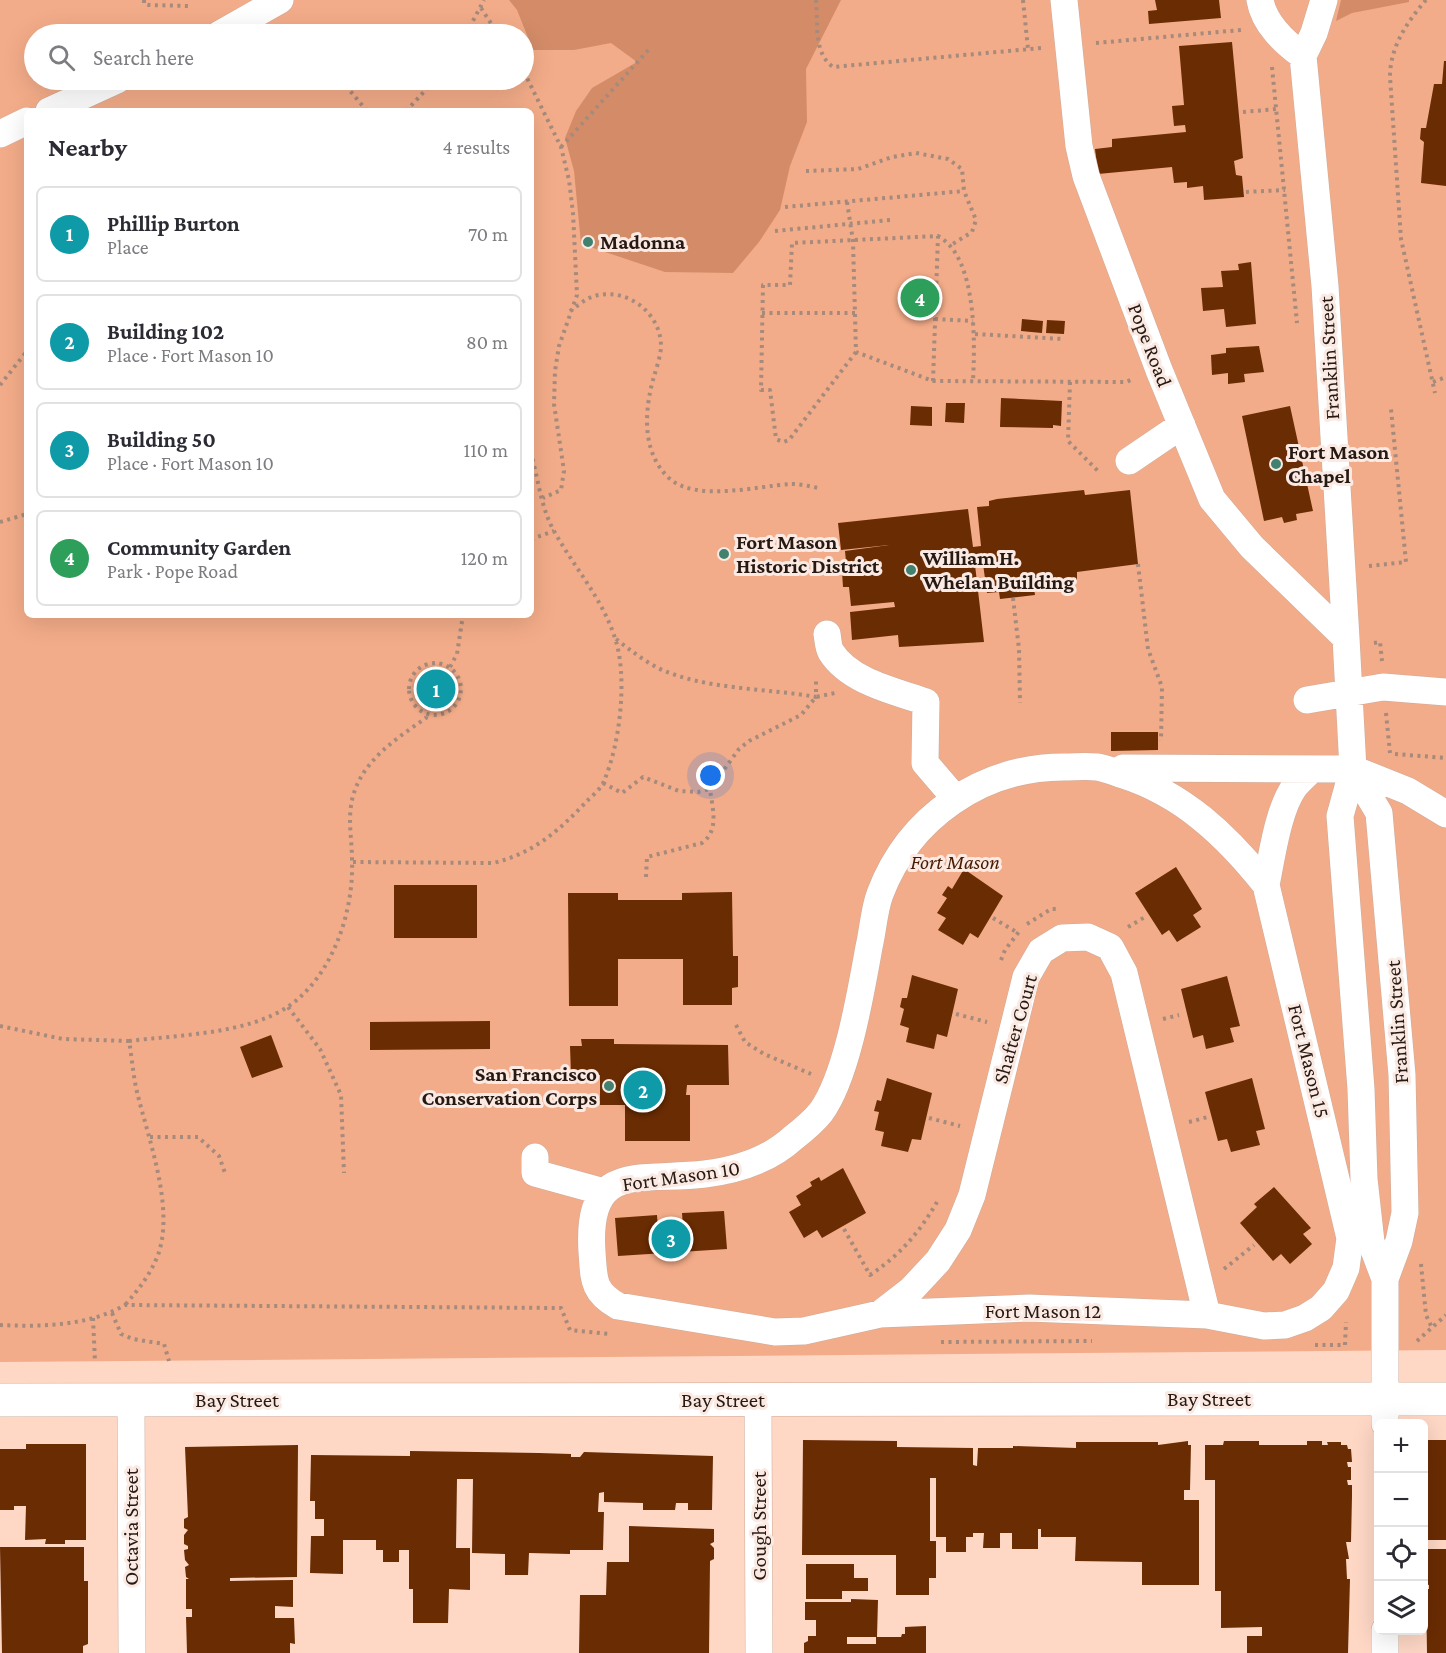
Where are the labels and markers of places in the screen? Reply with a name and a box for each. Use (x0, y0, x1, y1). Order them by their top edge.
place label: Madonna (600, 230, 686, 254)
marker: Madonna (581, 235, 595, 249)
pin: 4 (900, 276, 940, 320)
place label: Fort Mason Chapel (1288, 440, 1389, 488)
marker: Fort Mason Chapel (1269, 457, 1283, 471)
place label: Fort Mason Historic District (736, 530, 880, 578)
place label: William H. Whelan Building (922, 546, 1074, 594)
marker: Fort Mason Historic District (717, 547, 731, 561)
marker: William H. Whelan Building (904, 563, 918, 577)
pin: 1 (416, 666, 456, 712)
place label: San Francisco Conservation Corps (421, 1062, 597, 1110)
pin: 2 (624, 1068, 662, 1112)
marker: San Francisco Conservation Corps (602, 1079, 616, 1093)
pin: 3 (652, 1216, 690, 1262)

